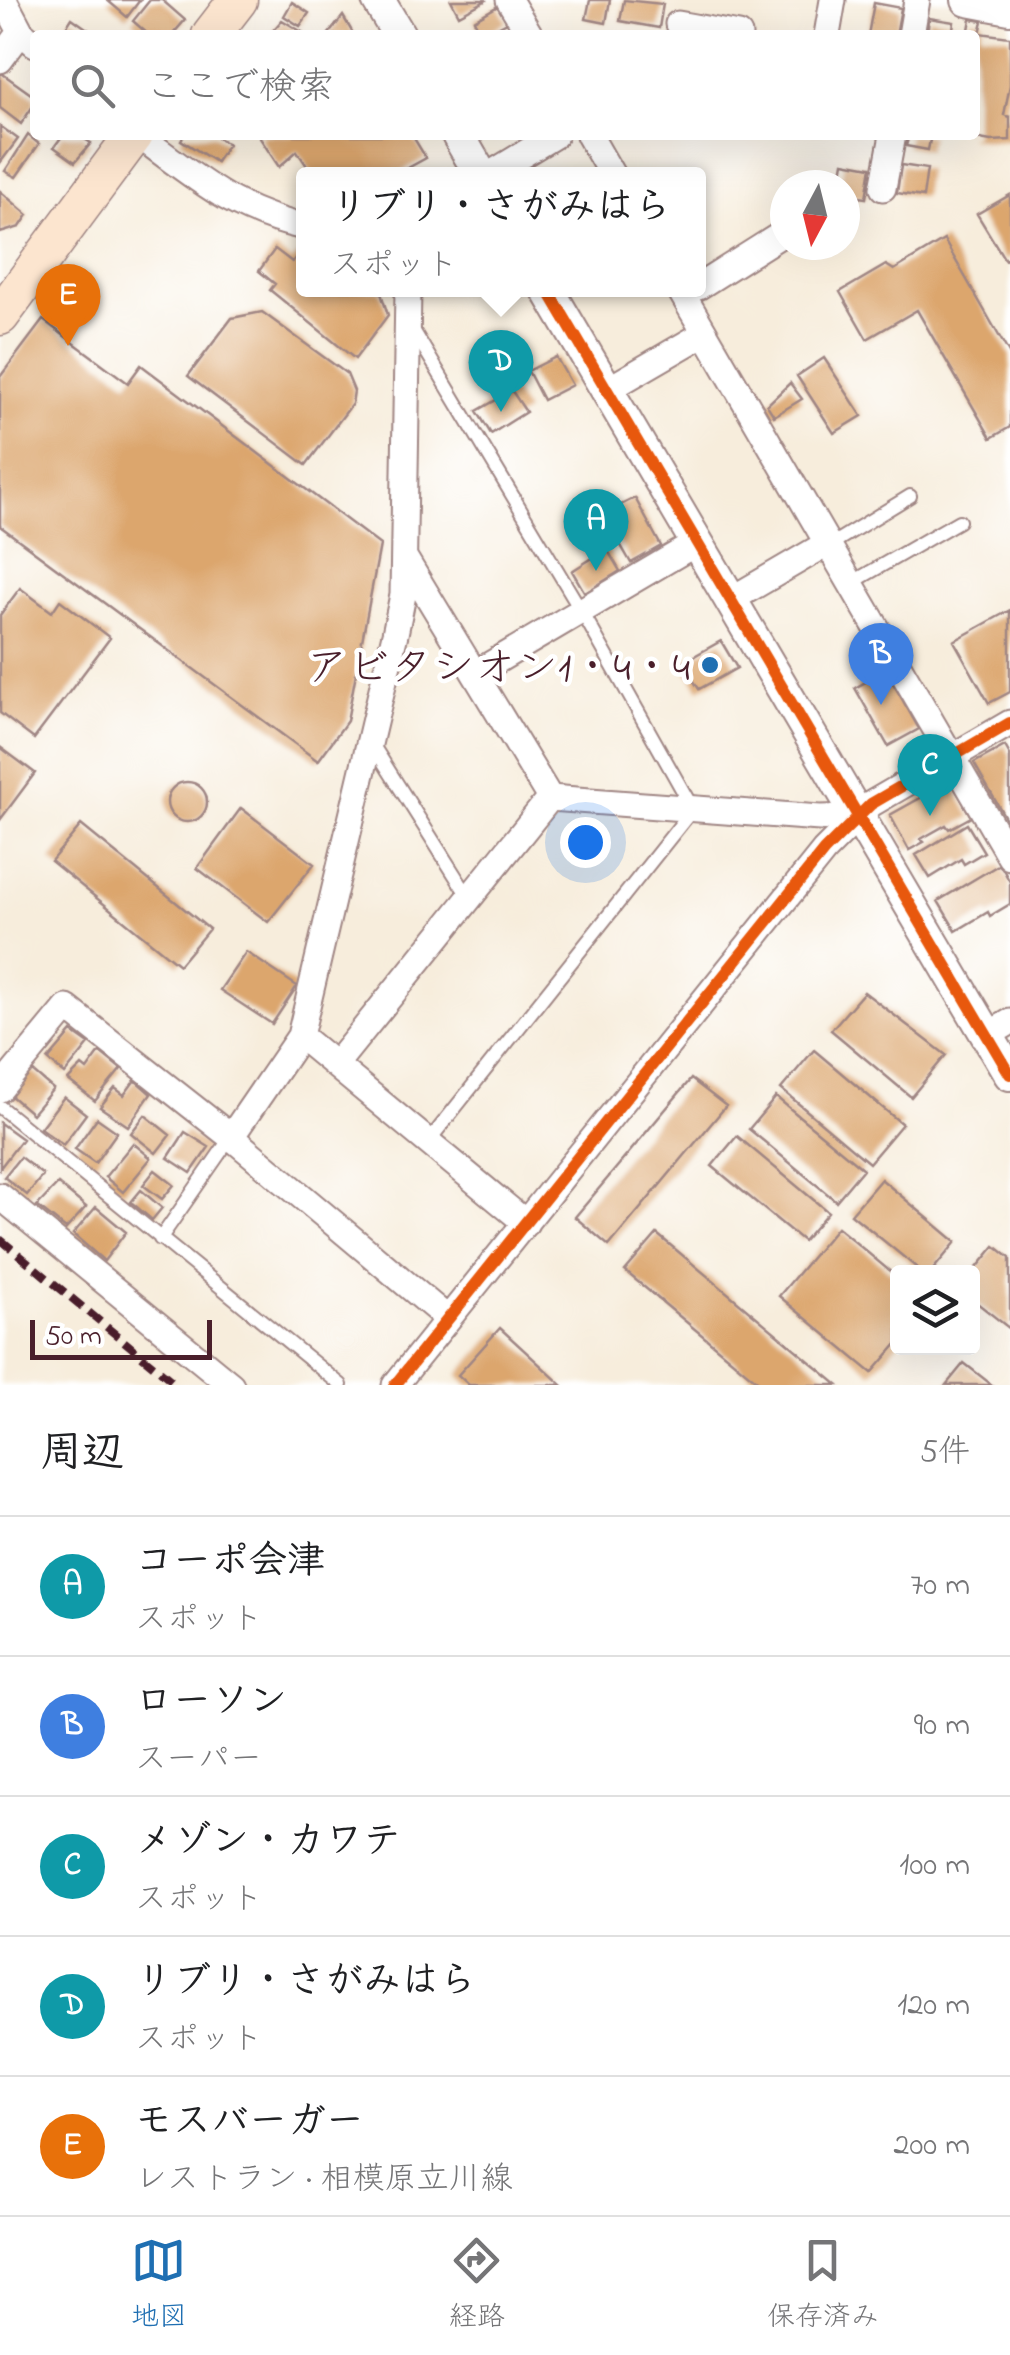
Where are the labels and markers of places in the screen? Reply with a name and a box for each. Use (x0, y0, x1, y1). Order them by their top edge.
pin: E (36, 264, 100, 346)
pin: D (468, 330, 534, 412)
pin: A (564, 488, 628, 571)
pin: B (848, 622, 914, 705)
place label: アビタシオン1・4・4 (306, 639, 690, 700)
marker: アビタシオン1・4・4 (699, 654, 721, 676)
pin: C (898, 734, 962, 816)

